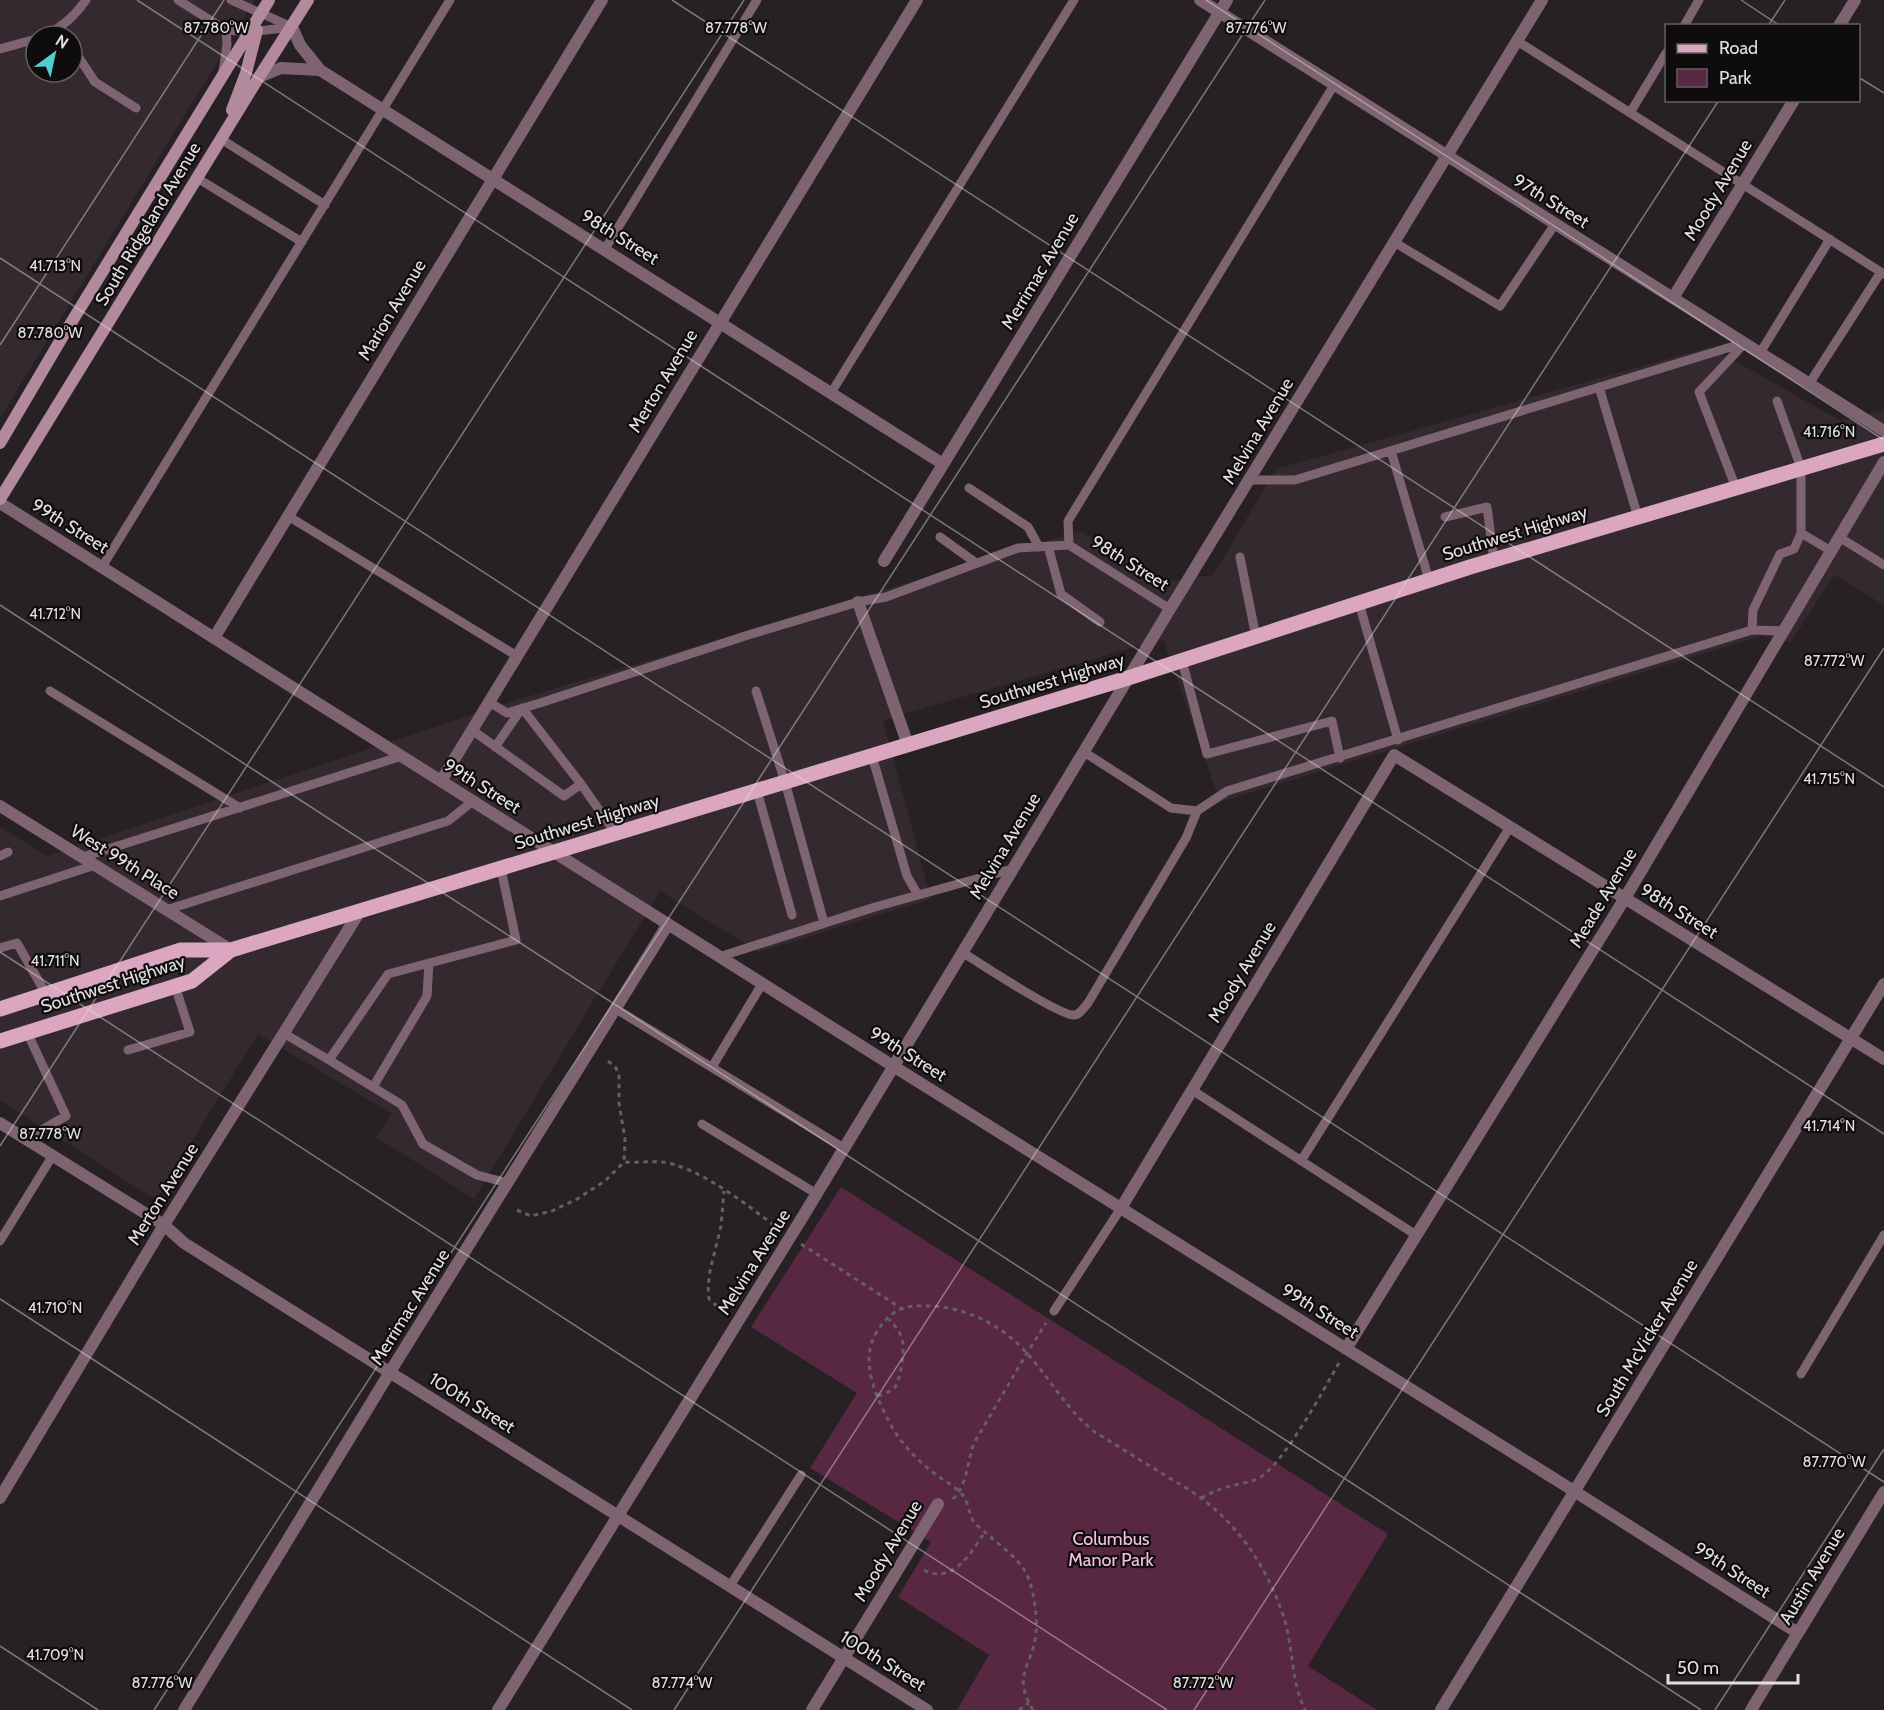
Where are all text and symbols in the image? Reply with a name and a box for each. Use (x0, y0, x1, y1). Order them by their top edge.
text: 87.780°W (184, 19, 249, 37)
text: 87.778°W (705, 19, 768, 37)
text: 87.776°W (1226, 19, 1287, 37)
north arrow (24, 24, 84, 84)
legend (1665, 24, 1860, 102)
text: N (52, 31, 72, 53)
text: Road (1719, 37, 1758, 59)
text: Park (1719, 67, 1752, 89)
street label: Moody Avenue (1679, 135, 1757, 245)
street label: South Ridgeland Avenue (91, 138, 205, 310)
street label: 97th Street (1509, 169, 1593, 233)
street label: 98th Street (577, 205, 663, 269)
street label: Merrimac Avenue (996, 209, 1084, 333)
street label: Marion Avenue (353, 256, 431, 364)
text: 41.713°N (29, 257, 81, 275)
text: 87.780°W (18, 324, 83, 342)
street label: Merton Avenue (624, 325, 702, 437)
street label: Melvina Avenue (1218, 374, 1298, 488)
text: 41.716°N (1803, 423, 1855, 441)
street label: 99th Street (27, 494, 113, 558)
street label: Southwest Highway (1440, 500, 1590, 566)
street label: 98th Street (1087, 531, 1173, 595)
text: 41.712°N (29, 605, 81, 623)
street label: Southwest Highway (977, 648, 1127, 714)
text: 87.772°W (1804, 652, 1865, 670)
street label: 99th Street (439, 754, 525, 818)
text: 41.715°N (1803, 770, 1855, 788)
street label: Southwest Highway (512, 789, 662, 855)
street label: Melvina Avenue (965, 789, 1045, 903)
street label: West 99th Place (67, 820, 183, 904)
street label: Meade Avenue (1565, 844, 1641, 952)
street label: 98th Street (1636, 879, 1722, 943)
street label: Moody Avenue (1203, 917, 1281, 1027)
street label: Southwest Highway (38, 950, 188, 1018)
text: 41.711°N (31, 952, 79, 970)
street label: 99th Street (865, 1022, 951, 1086)
text: 41.714°N (1803, 1117, 1855, 1135)
text: 87.778°W (19, 1125, 82, 1143)
street label: Merton Avenue (123, 1139, 203, 1249)
street label: Melvina Avenue (713, 1205, 795, 1319)
street label: Merrimac Avenue (366, 1245, 454, 1369)
street label: South McVicker Avenue (1591, 1255, 1703, 1421)
street label: 99th Street (1277, 1279, 1363, 1343)
text: 41.710°N (28, 1299, 82, 1317)
street label: 100th Street (425, 1368, 519, 1438)
text: 87.770°W (1802, 1453, 1866, 1471)
street label: Moody Avenue (849, 1496, 927, 1606)
street label: Austin Avenue (1775, 1524, 1849, 1628)
park label: Columbus Manor Park (1068, 1528, 1155, 1571)
street label: 99th Street (1690, 1537, 1774, 1603)
street label: 100th Street (836, 1626, 930, 1696)
text: 41.709°N (26, 1646, 84, 1664)
scale bar (1668, 1647, 1798, 1685)
text: 50 m (1677, 1657, 1719, 1679)
text: 87.776°W (132, 1674, 193, 1692)
text: 87.774°W (652, 1674, 713, 1692)
text: 87.772°W (1173, 1674, 1234, 1692)

